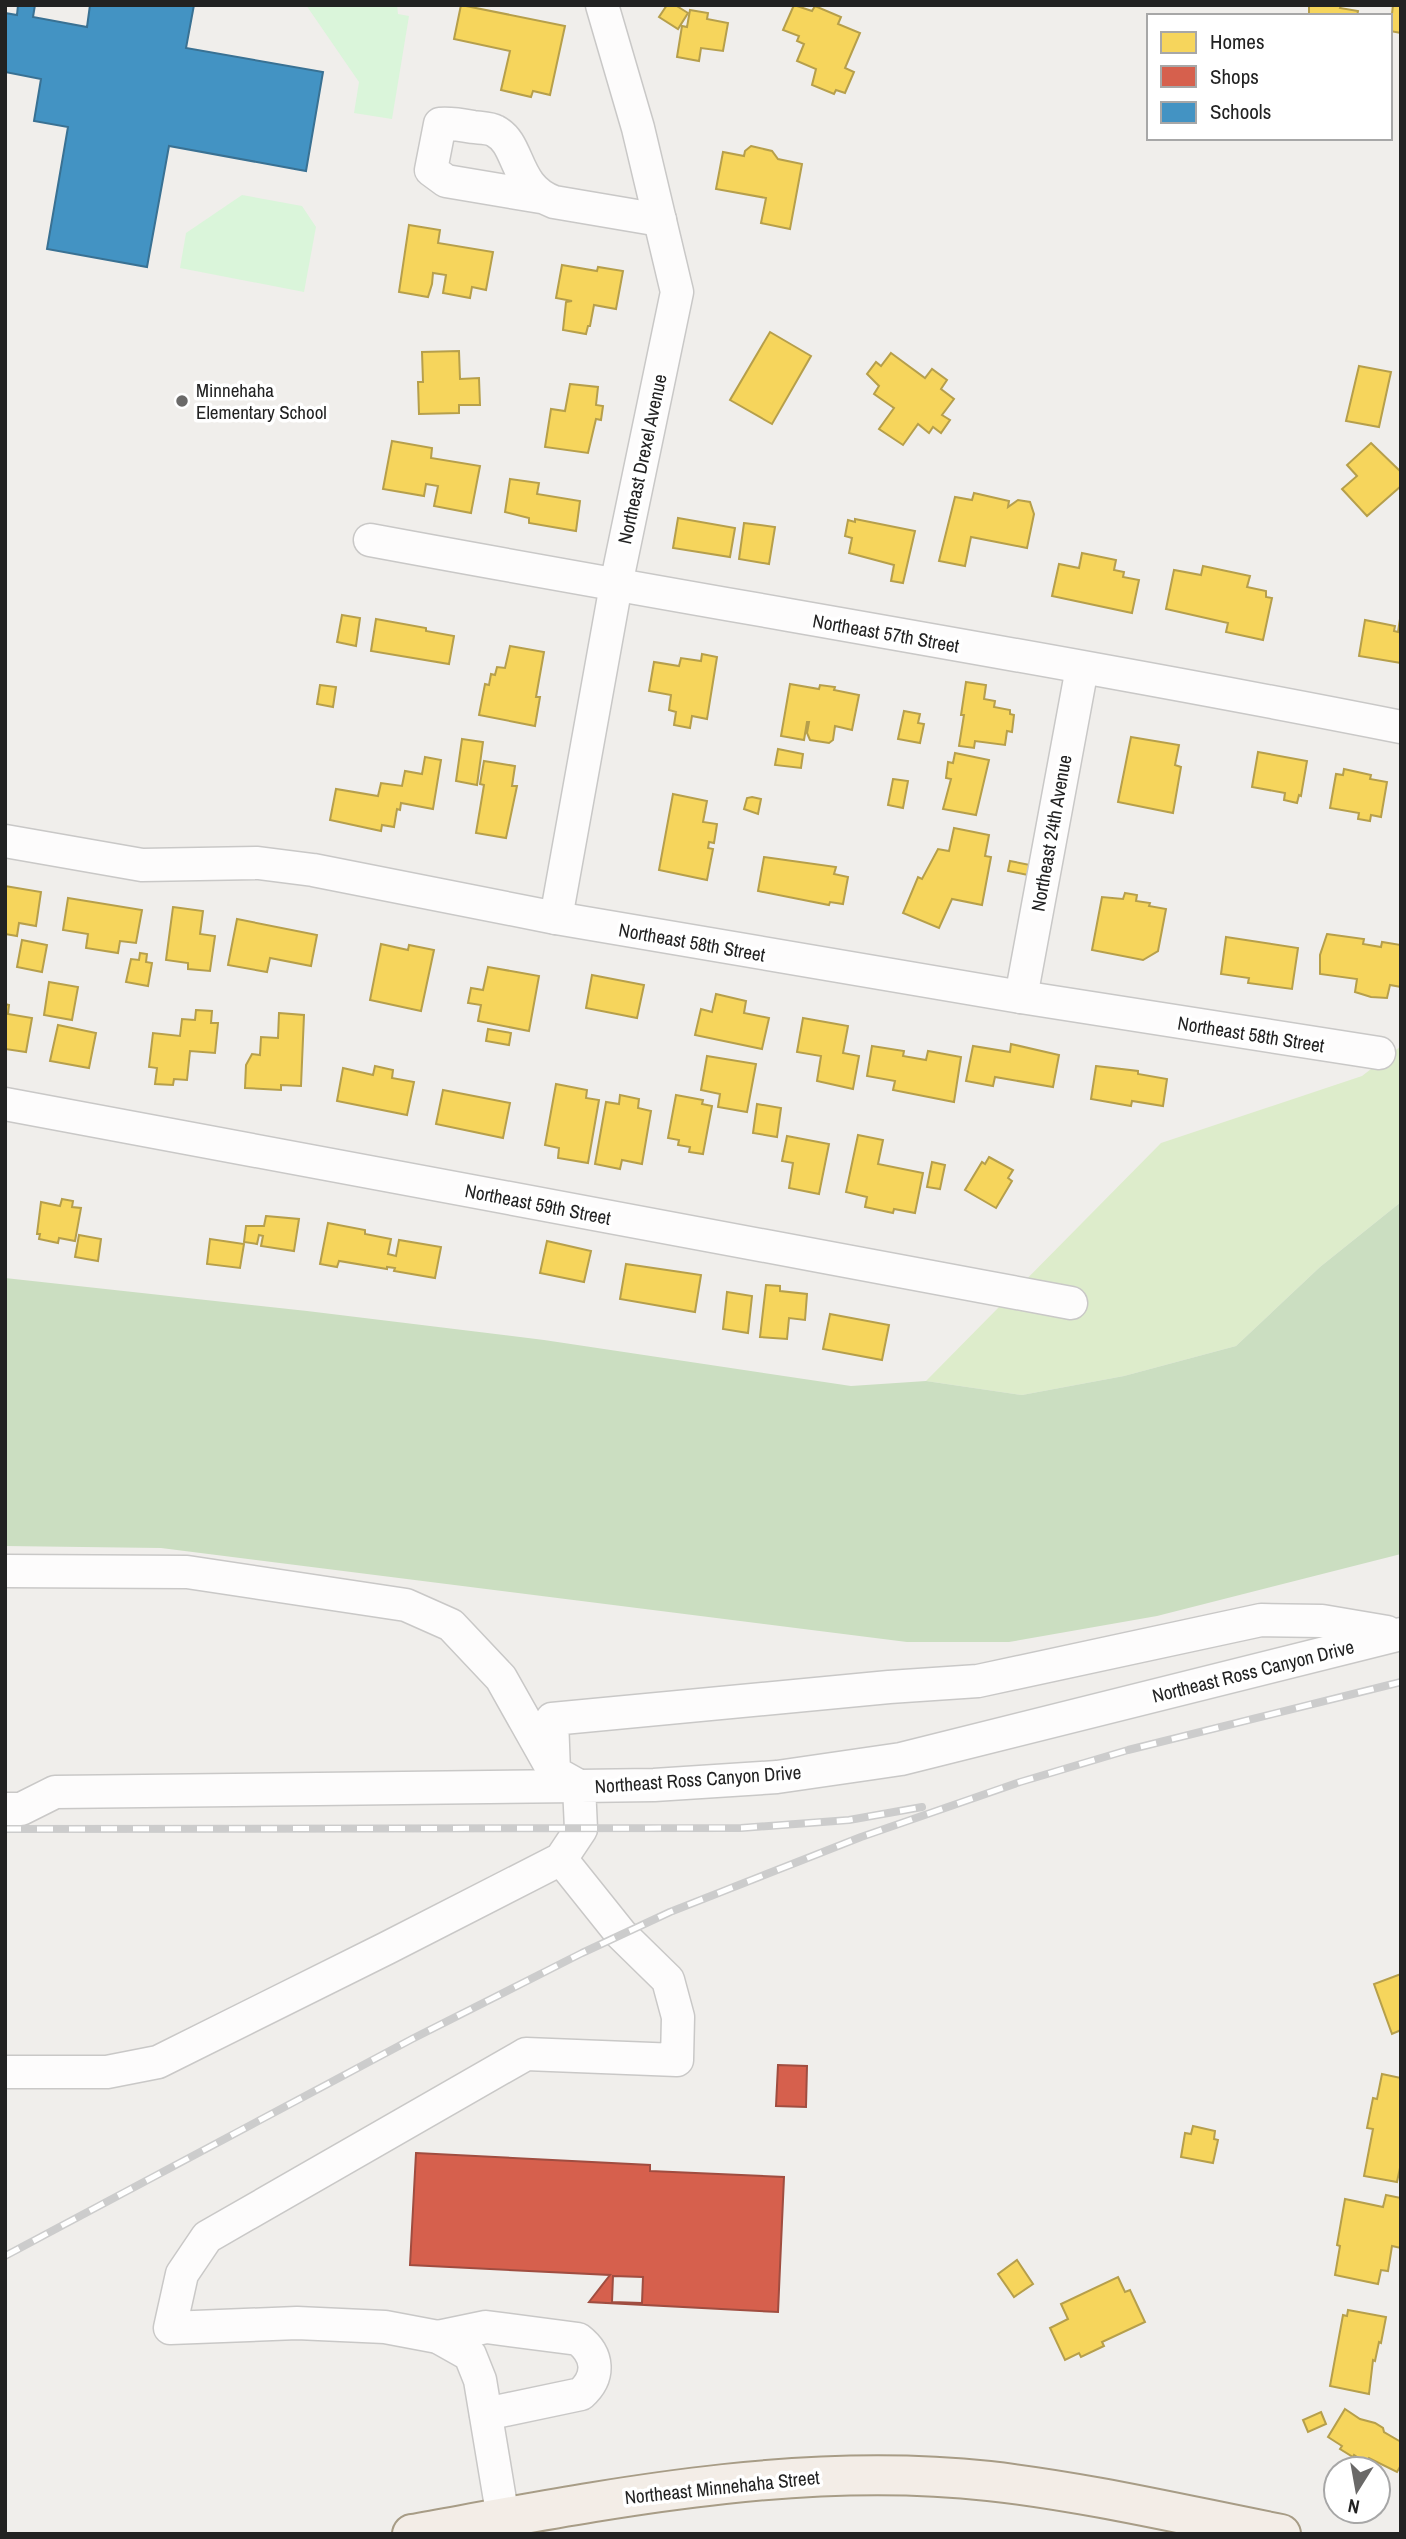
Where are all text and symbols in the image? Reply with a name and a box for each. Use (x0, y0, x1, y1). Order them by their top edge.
legend (1147, 14, 1392, 140)
text: Homes (1210, 27, 1265, 56)
text: Shops (1210, 62, 1259, 91)
text: Schools (1210, 97, 1271, 126)
street label: Northeast Drexel Avenue (611, 372, 673, 546)
place label: Minnehaha Elementary School (196, 377, 327, 425)
marker: Minnehaha Elementary School (174, 393, 190, 409)
street label: Northeast 57th Street (811, 607, 962, 659)
street label: Northeast 24th Avenue (1024, 753, 1078, 913)
street label: Northeast 58th Street (617, 916, 768, 968)
street label: Northeast 58th Street (1176, 1010, 1327, 1059)
street label: Northeast 59th Street (463, 1177, 614, 1231)
street label: Northeast Ross Canyon Drive (1149, 1633, 1357, 1709)
street label: Northeast Ross Canyon Drive (594, 1759, 802, 1799)
north arrow (1322, 2455, 1392, 2525)
street label: Northeast Minnehaha Street (623, 2464, 821, 2510)
text: N (1346, 2493, 1362, 2521)

